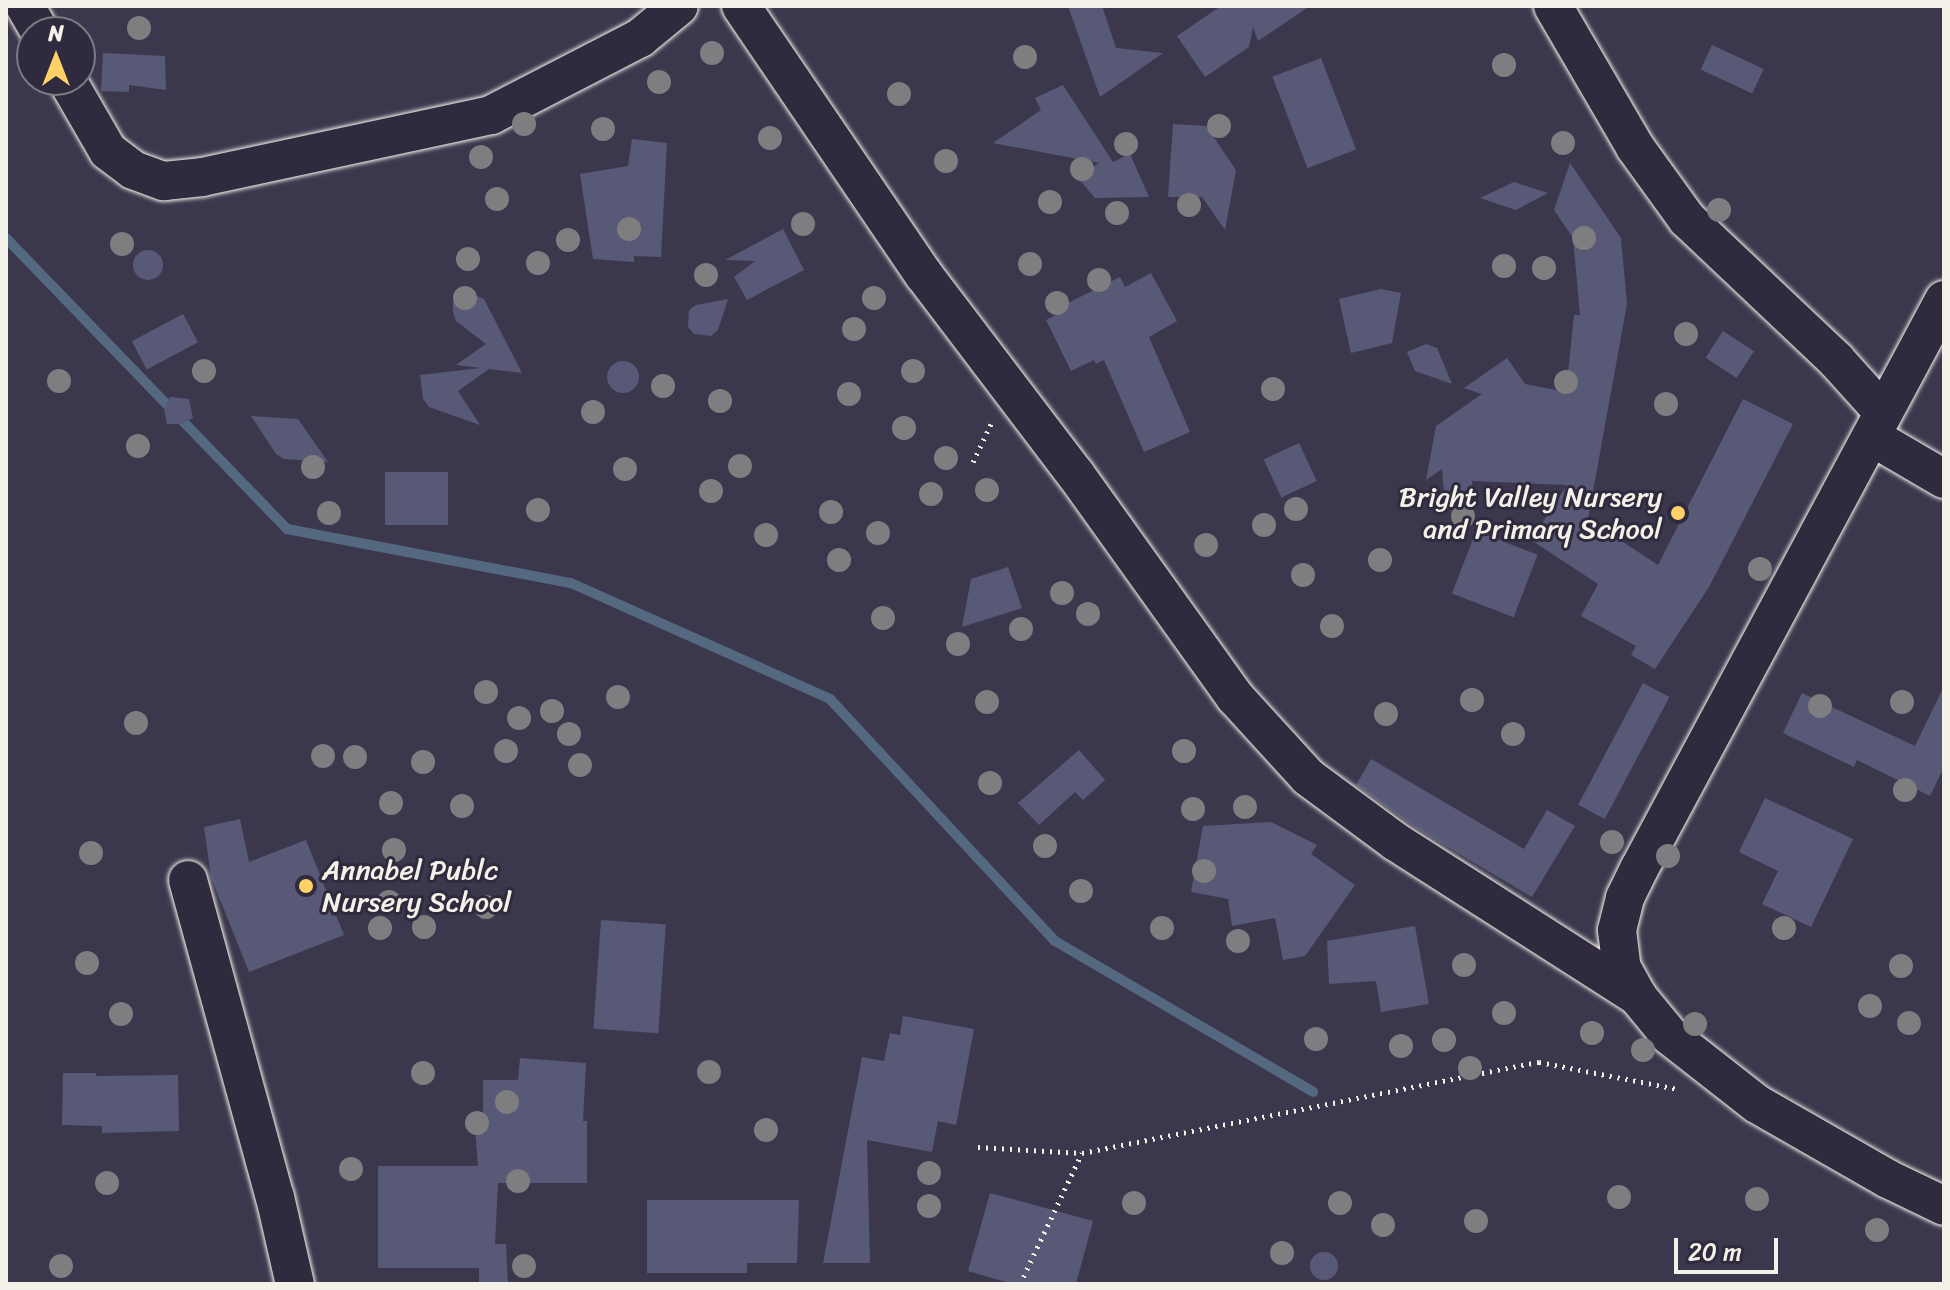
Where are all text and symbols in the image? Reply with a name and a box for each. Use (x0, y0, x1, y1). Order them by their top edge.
text: N (48, 14, 64, 53)
north arrow (16, 16, 96, 96)
place label: Bright Valley Nursery and Primary School (1397, 480, 1662, 546)
marker: Bright Valley Nursery and Primary School (1669, 504, 1687, 522)
place label: Annabel Publc Nursery School (322, 853, 511, 919)
marker: Annabel Publc Nursery School (297, 877, 315, 895)
scale bar (1678, 1222, 1782, 1272)
text: 20 m (1688, 1231, 1742, 1273)

